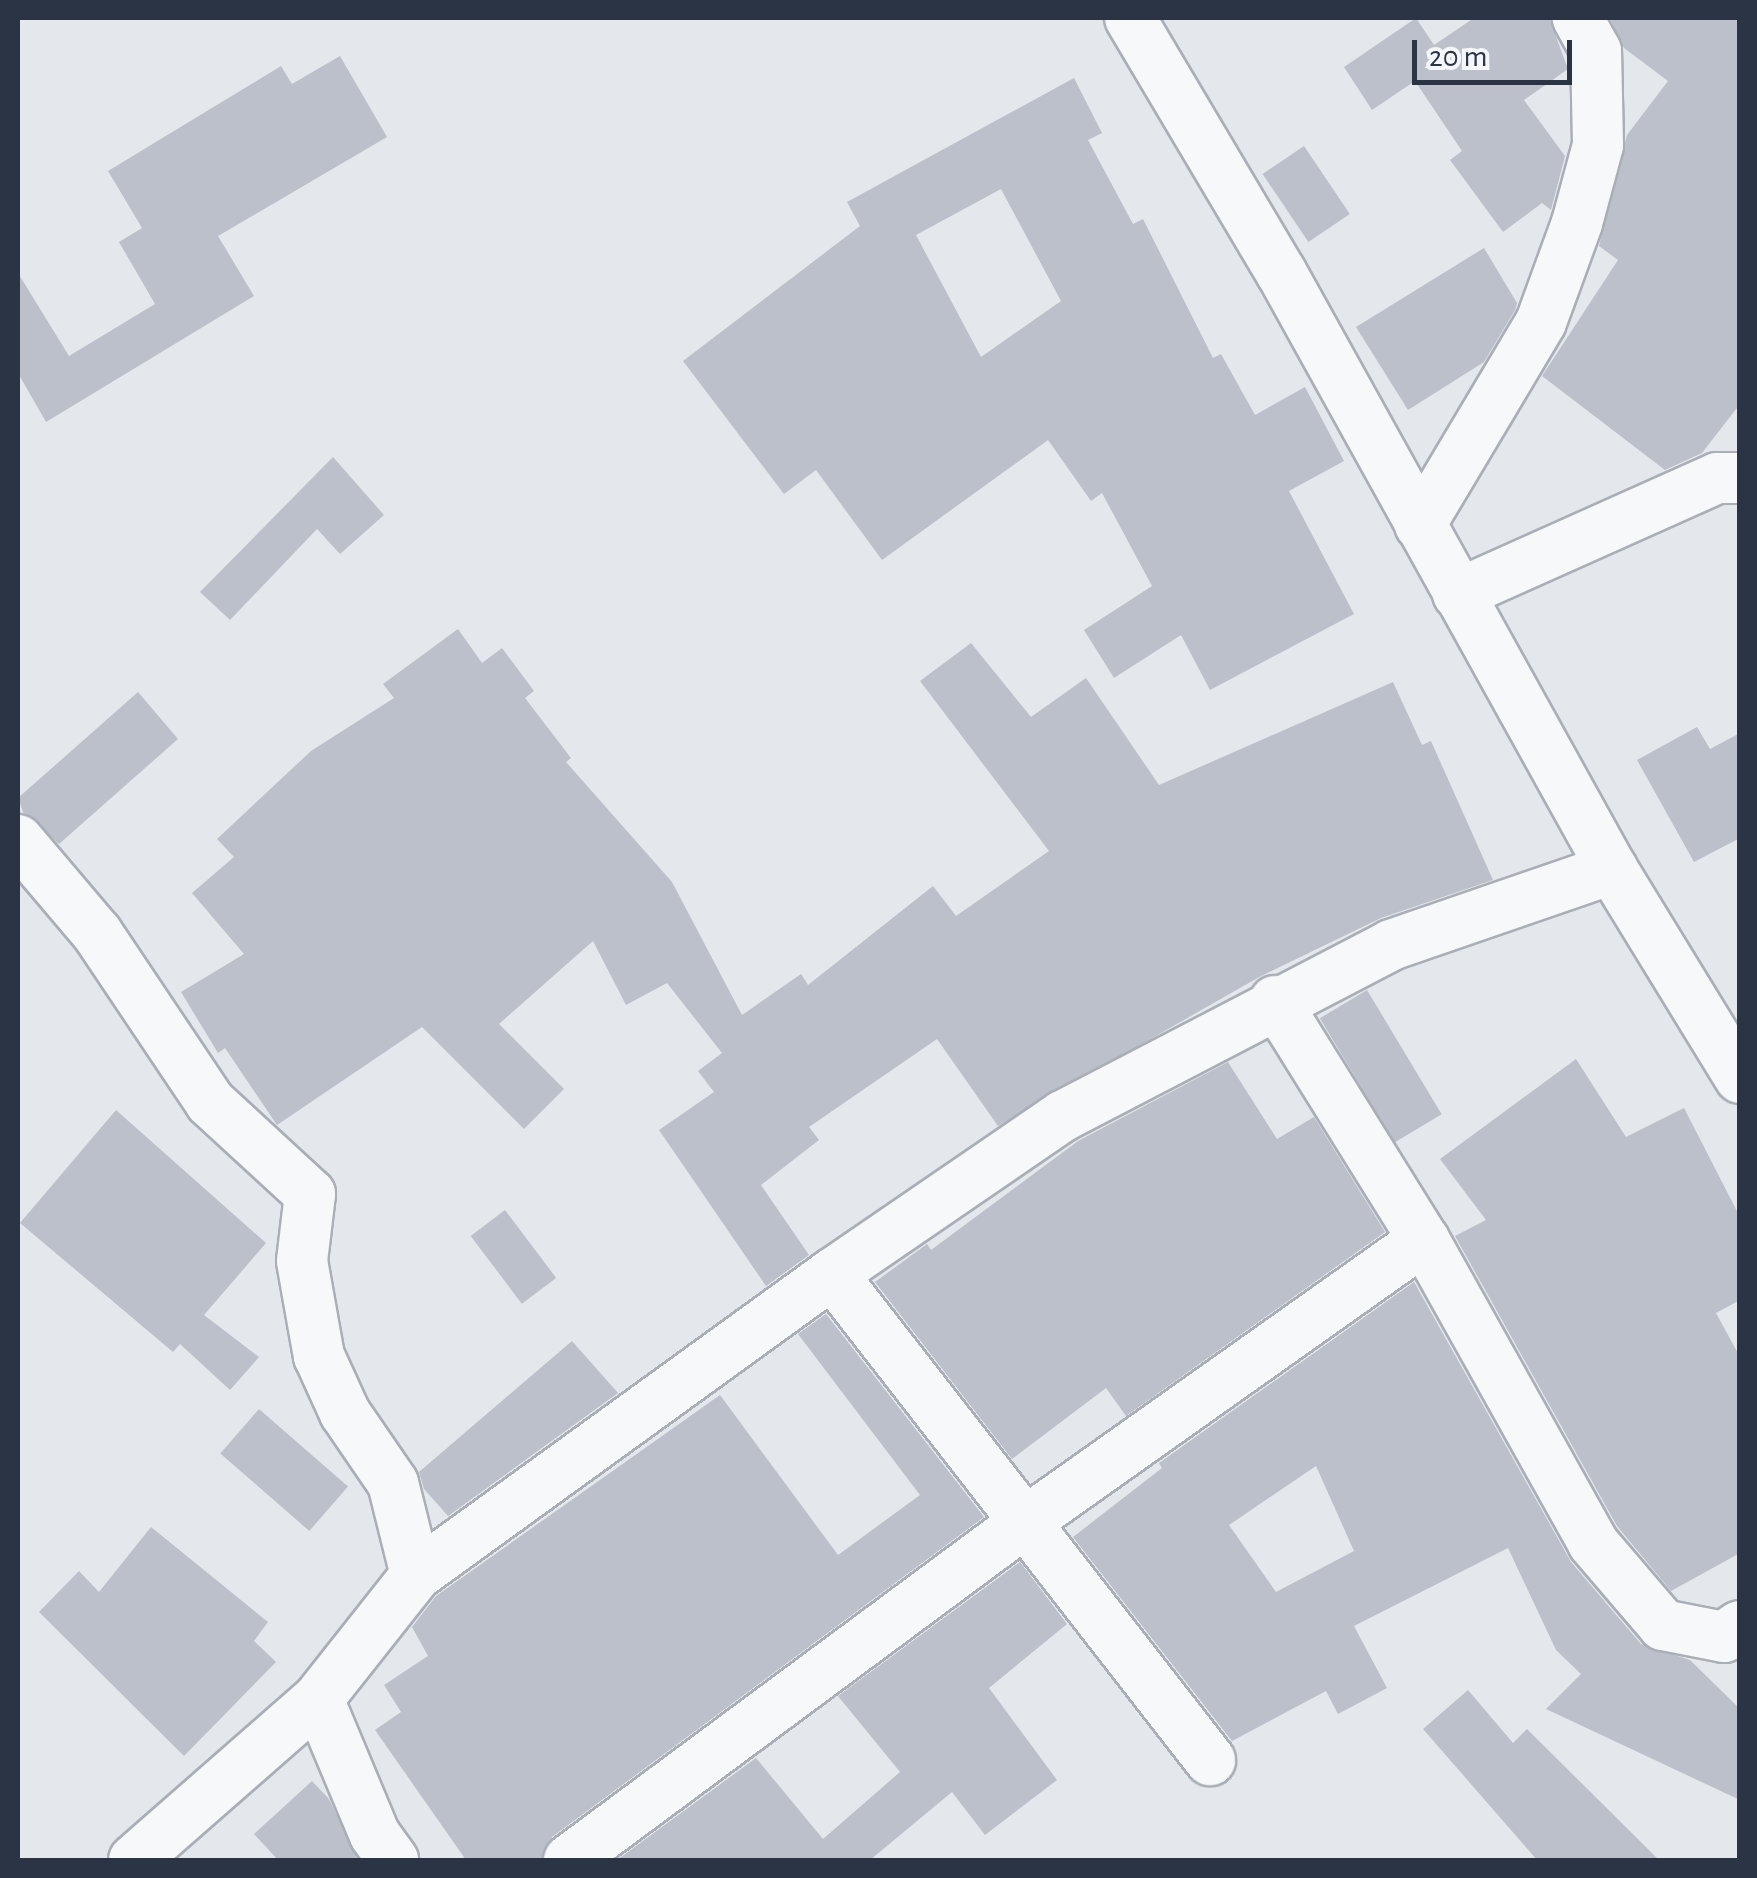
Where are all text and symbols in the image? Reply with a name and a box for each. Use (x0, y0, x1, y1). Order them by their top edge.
scale bar (1417, 20, 1577, 82)
text: 20 m (1429, 42, 1487, 72)

